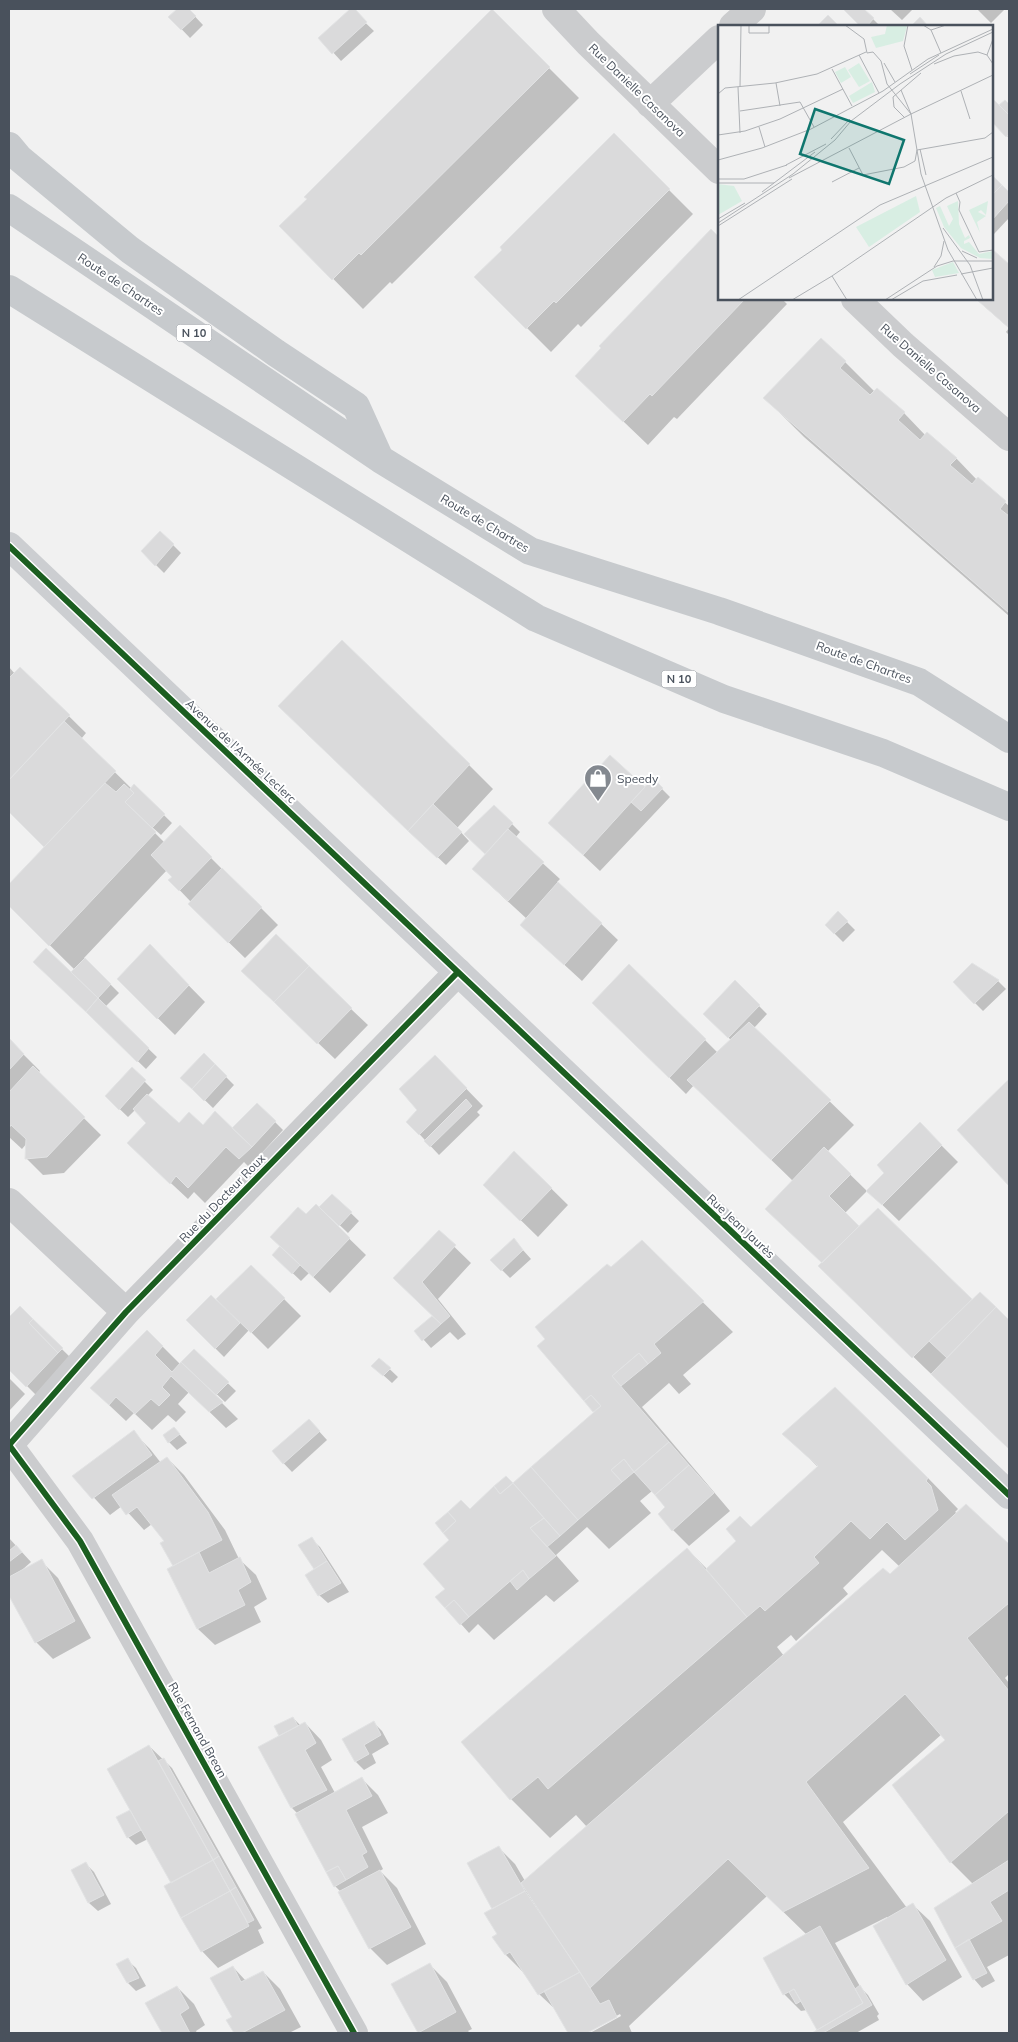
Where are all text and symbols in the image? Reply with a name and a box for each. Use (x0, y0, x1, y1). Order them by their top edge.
inset map (718, 25, 993, 300)
street label: Rue Danielle Casanova (586, 40, 688, 140)
street label: Route de Chartres (75, 250, 167, 318)
street label: Rue Danielle Casanova (878, 320, 984, 416)
road number: N 10 (176, 324, 212, 342)
street label: Route de Chartres (438, 491, 532, 555)
street label: Route de Chartres (814, 638, 914, 686)
road number: N 10 (662, 671, 696, 688)
street label: Avenue de l'Armée Leclerc (183, 696, 299, 806)
shop icon: Speedy (583, 763, 613, 802)
place label: Speedy (617, 771, 659, 786)
street label: Rue du Docteur Roux (176, 1150, 269, 1245)
street label: Rue Jean Jaurès (704, 1191, 778, 1261)
street label: Rue Fernand Brean (165, 1680, 231, 1780)

